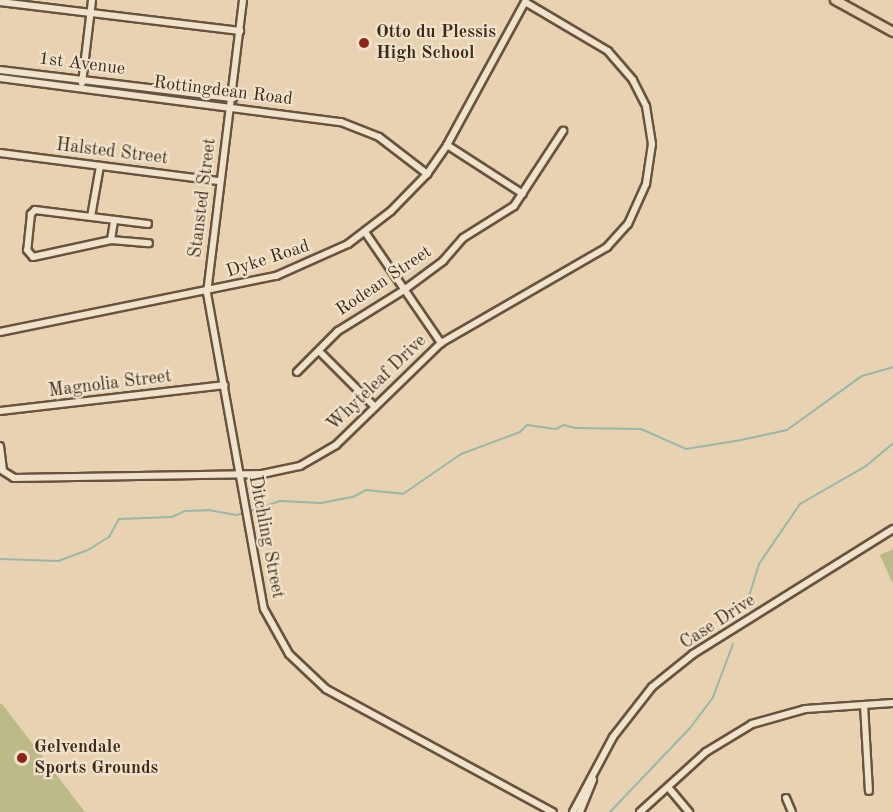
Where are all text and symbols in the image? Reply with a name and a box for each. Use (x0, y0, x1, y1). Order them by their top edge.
place label: Otto du Plessis High School (376, 22, 496, 64)
marker: Otto du Plessis High School (357, 36, 371, 50)
street label: 1st Avenue (38, 48, 126, 80)
street label: Rottingdean Road (152, 72, 294, 110)
street label: Halsted Street (55, 134, 169, 170)
street label: Stansted Street (185, 137, 221, 259)
street label: Dyke Road (224, 235, 312, 283)
street label: Rodean Street (332, 241, 436, 321)
street label: Whyteleaf Drive (323, 330, 431, 436)
street label: Magnolia Street (47, 366, 173, 402)
street label: Ditchling Street (243, 474, 289, 600)
street label: Case Drive (676, 590, 760, 654)
place label: Gelvendale Sports Grounds (34, 737, 158, 780)
marker: Gelvendale Sports Grounds (15, 751, 29, 765)

